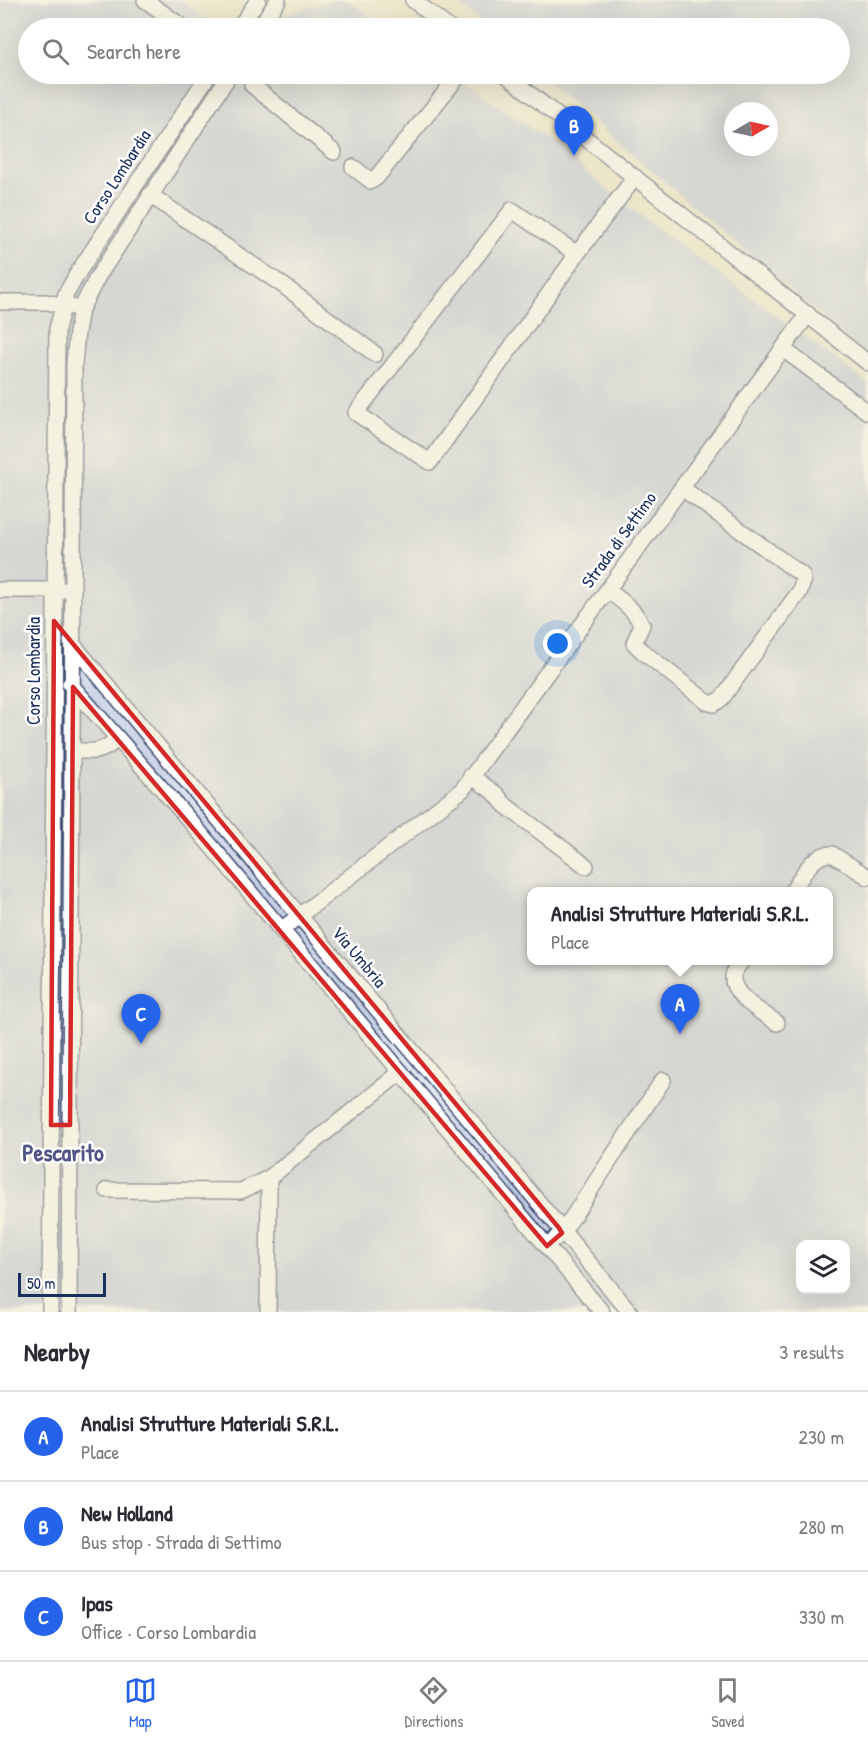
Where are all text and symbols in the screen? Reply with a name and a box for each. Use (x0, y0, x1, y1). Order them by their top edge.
search box (18, 18, 850, 84)
icon: search (39, 35, 72, 68)
text: Search here (87, 36, 181, 66)
north arrow (724, 102, 778, 156)
pin: B (554, 106, 594, 156)
street label: Corso Lombardia (77, 125, 156, 229)
street label: Strada di Settimo (575, 487, 662, 593)
street label: Corso Lombardia (21, 617, 46, 725)
your location (543, 629, 572, 658)
popup (527, 887, 833, 965)
text: Analisi Strutture Materiali S.R.L. (551, 898, 809, 928)
street label: Via Umbria (326, 921, 392, 993)
text: Place (551, 928, 590, 955)
pin: A (660, 984, 700, 1034)
pin: C (122, 994, 160, 1044)
district label: Pescarito (22, 1136, 104, 1168)
map controls (796, 1240, 850, 1294)
button: layers (796, 1240, 850, 1294)
scale bar (18, 1270, 106, 1298)
text: 50 m (27, 1272, 56, 1294)
text: Nearby (24, 1334, 90, 1369)
text: 3 results (779, 1338, 844, 1365)
text: Analisi Strutture Materiali S.R.L. (81, 1408, 339, 1438)
text: A (39, 1423, 48, 1450)
text: 230 m (799, 1423, 844, 1450)
text: Place (81, 1438, 120, 1465)
text: New Holland (81, 1498, 173, 1528)
text: B (38, 1513, 49, 1540)
text: 280 m (799, 1513, 844, 1540)
text: Bus stop · Strada di Settimo (81, 1528, 282, 1555)
text: Ipas (81, 1588, 113, 1618)
text: C (38, 1603, 49, 1630)
text: 330 m (799, 1603, 844, 1630)
text: Office · Corso Lombardia (81, 1618, 256, 1645)
tab: Map (124, 1674, 157, 1732)
tab: Directions (405, 1674, 463, 1732)
tab: Saved (711, 1674, 744, 1732)

